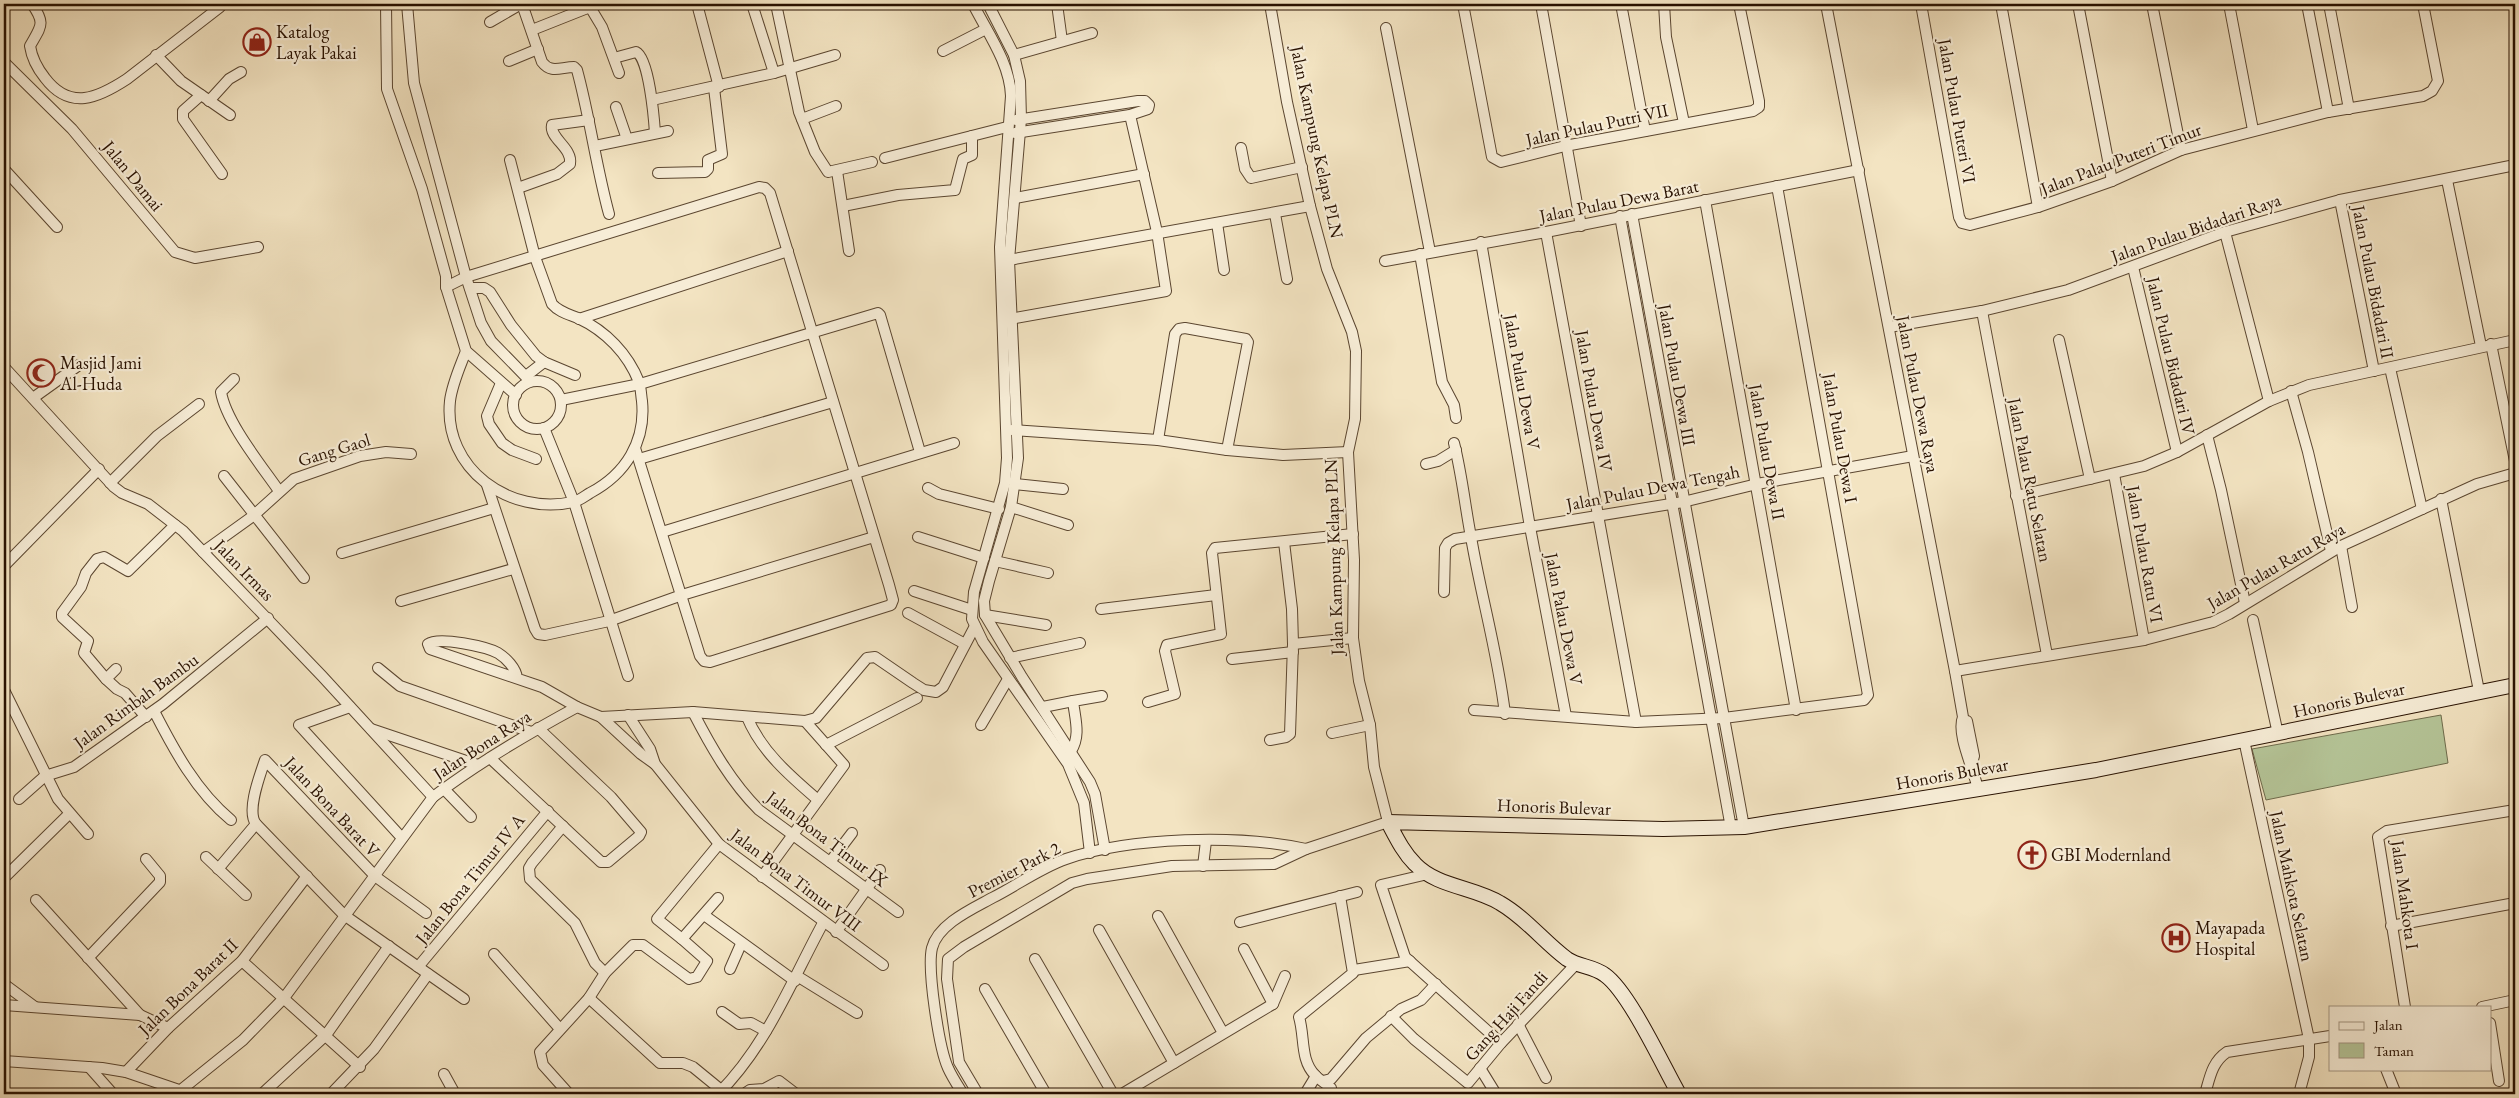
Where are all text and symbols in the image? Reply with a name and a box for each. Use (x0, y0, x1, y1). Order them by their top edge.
place label: Katalog Layak Pakai (276, 20, 357, 64)
shop icon: Katalog Layak Pakai (242, 27, 272, 57)
street label: Jalan Pulau Puteri VI (1933, 35, 1982, 185)
street label: Jalan Kampung Kelapa PLN (1285, 42, 1349, 241)
street label: Jalan Pulau Putri VII (1521, 98, 1670, 151)
street label: Jalan Palau Puteri Timur (2035, 117, 2205, 201)
street label: Jalan Damai (97, 134, 169, 216)
street label: Jalan Pulau Dewa Barat (1535, 174, 1701, 228)
street label: Jalan Pulau Bidadari Raya (2106, 187, 2285, 268)
street label: Jalan Pulau Bidadari II (2347, 201, 2400, 361)
street label: Jalan Pulau Bidadari IV (2142, 273, 2201, 438)
street label: Jalan Pulau Dewa III (1653, 300, 1701, 448)
street label: Jalan Pulau Dewa V (1499, 310, 1546, 452)
street label: Jalan Pulau Dewa Raya (1892, 311, 1945, 475)
street label: Jalan Pulau Dewa IV (1570, 326, 1618, 474)
place label: Masjid Jami Al-Huda (59, 351, 142, 395)
mosque icon: Masjid Jami Al-Huda (26, 358, 56, 388)
street label: Jalan Pulau Dewa I (1817, 369, 1863, 505)
street label: Jalan Pulau Dewa II (1744, 380, 1791, 522)
street label: Jalan Palau Ratu Selatan (2003, 394, 2058, 564)
street label: Gang Gaol (295, 428, 373, 471)
street label: Jalan Kampung Kelapa PLN (1319, 458, 1348, 658)
street label: Jalan Pulau Dewa Tengah (1562, 459, 1742, 516)
street label: Jalan Pulau Ratu VI (2122, 482, 2169, 624)
street label: Jalan Pulau Ratu Raya (2201, 516, 2349, 615)
street label: Jalan Irmas (208, 533, 280, 605)
street label: Jalan Palau Dewa V (1540, 549, 1589, 688)
street label: Jalan Rimbah Bambu (67, 647, 203, 755)
street label: Honoris Bulevar (2291, 676, 2407, 723)
street label: Jalan Bona Raya (427, 704, 536, 786)
street label: Jalan Bona Barat V (278, 750, 386, 863)
street label: Honoris Bulevar (1894, 752, 2010, 795)
street label: Jalan Bona Timur IX (760, 784, 893, 892)
street label: Honoris Bulevar (1497, 793, 1611, 820)
street label: Jalan Mahkota Selatan (2265, 807, 2320, 964)
street label: Jalan Bona Timur IV A (409, 808, 530, 950)
street label: Jalan Bona Timur VIII (725, 822, 866, 936)
street label: Premier Park 2 (964, 836, 1064, 903)
street label: Jalan Mahkota I (2386, 837, 2425, 951)
church icon: GBI Modernland (2017, 840, 2047, 870)
place label: GBI Modernland (2051, 843, 2172, 866)
place label: Mayapada Hospital (2195, 916, 2266, 960)
hospital icon: Mayapada Hospital (2161, 923, 2191, 953)
street label: Jalan Bona Barat II (131, 933, 242, 1041)
street label: Gang Haji Fandi (1459, 965, 1553, 1066)
legend (2329, 1006, 2492, 1070)
text: Jalan (2372, 1015, 2403, 1034)
text: Taman (2374, 1041, 2414, 1060)

